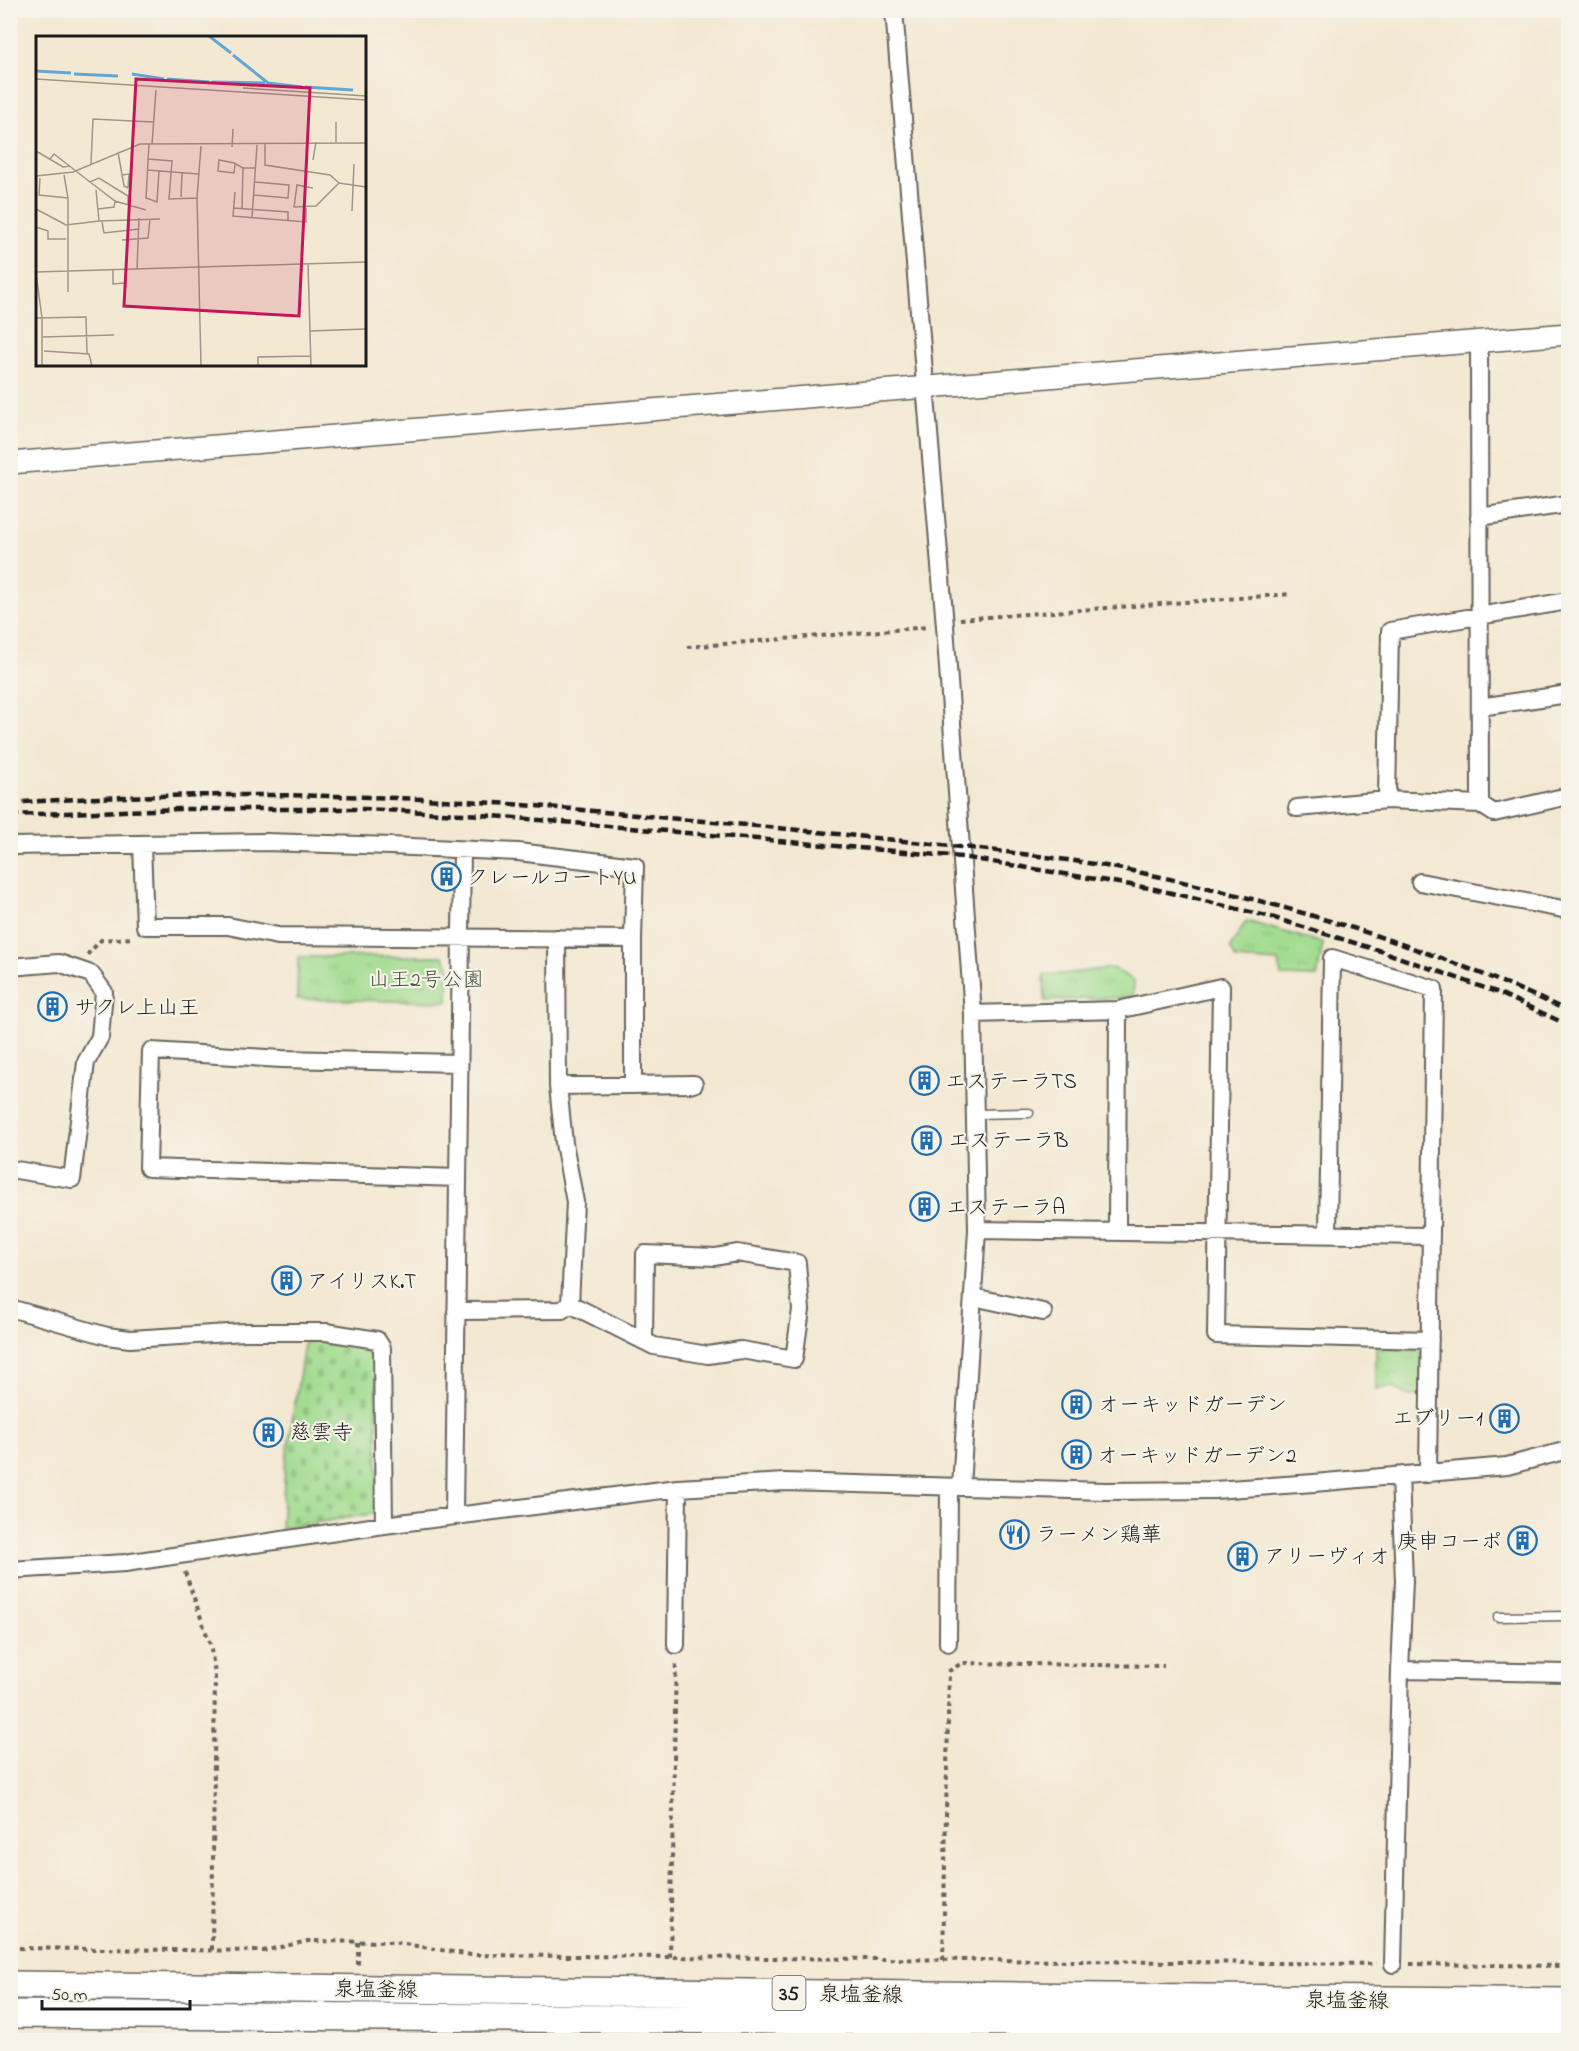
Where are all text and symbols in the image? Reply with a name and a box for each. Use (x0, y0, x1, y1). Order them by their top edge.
inset map (36, 36, 366, 366)
building icon: クレールコートYU (430, 861, 462, 893)
place label: クレールコートYU (467, 864, 637, 894)
park label: 山王2号公園 (368, 966, 484, 996)
building icon: サクレ上山王 (37, 991, 69, 1023)
place label: サクレ上山王 (74, 994, 199, 1024)
building icon: エステーラTS (908, 1065, 940, 1097)
place label: エステーラTS (945, 1068, 1077, 1098)
building icon: エステーラB (911, 1124, 943, 1156)
place label: エステーラB (948, 1127, 1068, 1157)
building icon: エステーラA (909, 1191, 941, 1223)
place label: エステーラA (946, 1194, 1065, 1224)
building icon: アイリスK.T (270, 1265, 302, 1297)
place label: アイリスK.T (307, 1268, 416, 1298)
building icon: オーキッドガーデン (1061, 1388, 1093, 1420)
place label: オーキッドガーデン (1098, 1391, 1287, 1421)
building icon: エブリー1 (1488, 1402, 1520, 1434)
place label: エブリー1 (1392, 1405, 1483, 1435)
building icon: 慈雲寺 (253, 1416, 285, 1448)
place label: 慈雲寺 (290, 1419, 353, 1449)
building icon: オーキッドガーデン2 (1060, 1439, 1092, 1471)
place label: オーキッドガーデン2 (1097, 1442, 1296, 1472)
restaurant icon: ラーメン鶏華 (999, 1518, 1031, 1550)
place label: ラーメン鶏華 (1036, 1521, 1162, 1551)
building icon: 庚申コーポ (1507, 1525, 1539, 1557)
place label: 庚申コーポ (1397, 1528, 1502, 1558)
building icon: アリーヴィオ (1227, 1540, 1259, 1572)
place label: アリーヴィオ (1264, 1543, 1390, 1573)
scale bar (42, 1973, 190, 2011)
street label: 泉塩釜線 (334, 1975, 418, 2007)
road number: 35 (772, 1976, 806, 2010)
street label: 泉塩釜線 (819, 1980, 903, 2012)
text: 50 m (51, 1983, 88, 2009)
street label: 泉塩釜線 (1305, 1986, 1389, 2018)

